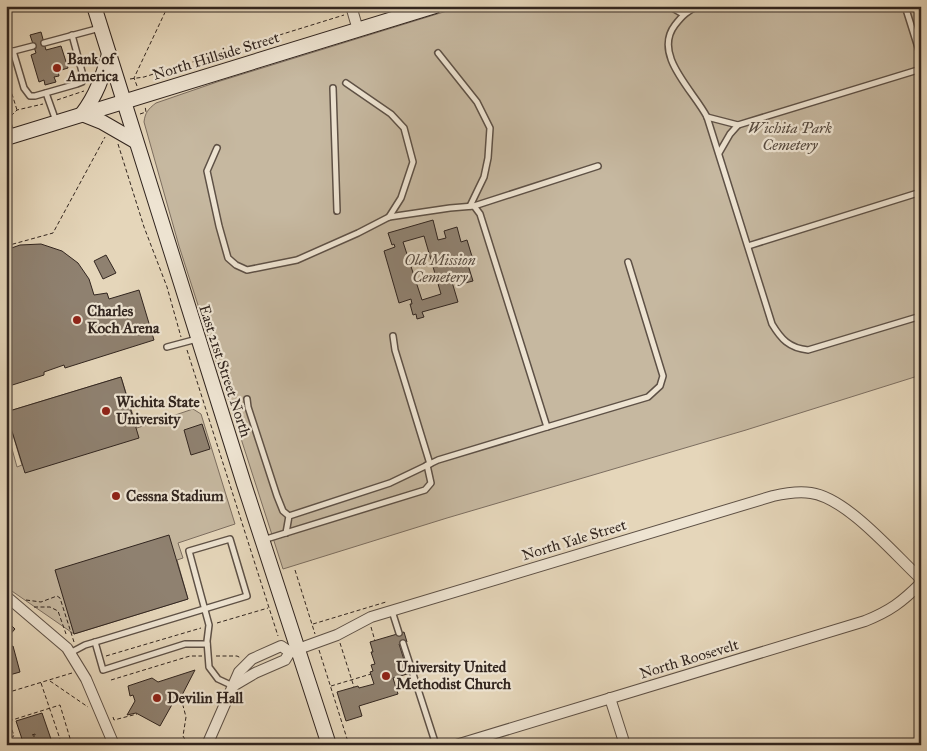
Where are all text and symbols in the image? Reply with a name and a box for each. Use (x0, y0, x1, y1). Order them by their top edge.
street label: North Hillside Street (150, 28, 282, 84)
place label: Bank of America (66, 50, 119, 85)
marker: Bank of America (51, 62, 63, 74)
park label: Wichita Park Cemetery (748, 119, 832, 154)
park label: Old Mission Cemetery (404, 251, 476, 286)
place label: Charles Koch Arena (87, 302, 160, 337)
street label: East 21st Street North (195, 302, 255, 440)
marker: Charles Koch Arena (71, 314, 83, 326)
place label: Wichita State University (116, 393, 200, 429)
marker: Wichita State University (100, 405, 112, 417)
place label: Cessna Stadium (126, 487, 224, 505)
marker: Cessna Stadium (110, 490, 122, 502)
street label: North Yale Street (520, 515, 629, 564)
street label: North Roosevelt (637, 635, 741, 683)
place label: University United Methodist Church (396, 658, 512, 693)
marker: University United Methodist Church (380, 670, 392, 682)
place label: Devilin Hall (167, 689, 244, 707)
marker: Devilin Hall (151, 692, 163, 704)

